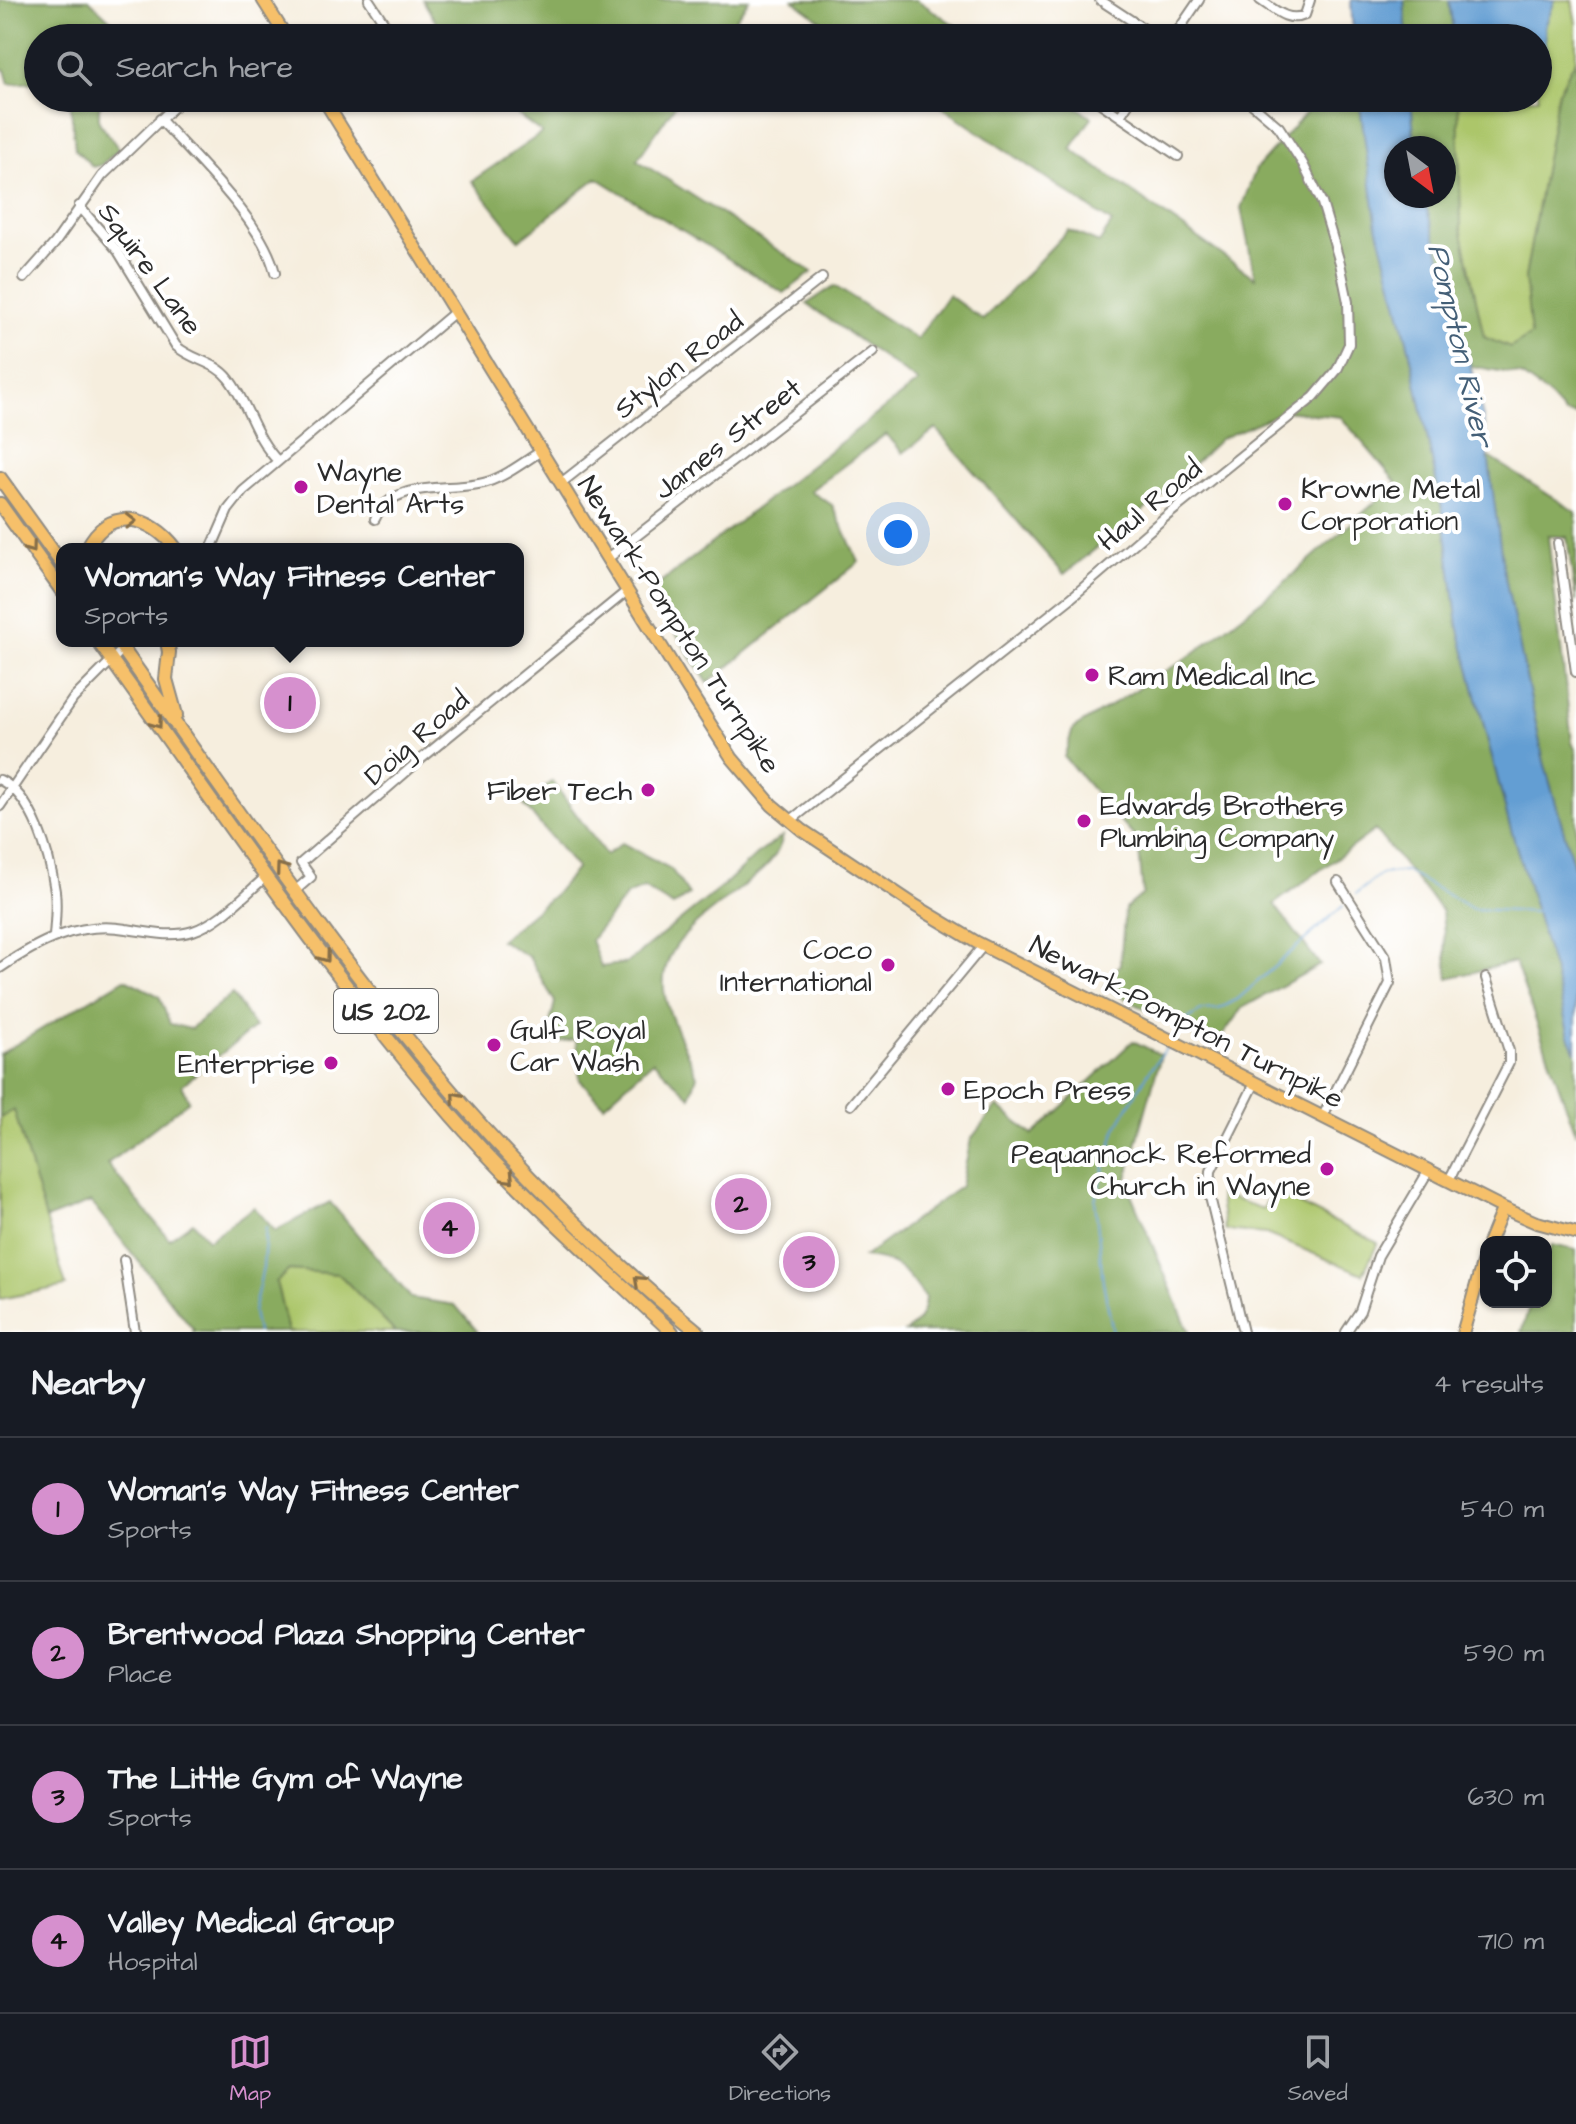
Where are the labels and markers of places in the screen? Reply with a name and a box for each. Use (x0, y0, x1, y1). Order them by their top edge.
place label: Wayne Dental Arts (317, 453, 464, 524)
place label: Krowne Metal Corporation (1301, 470, 1480, 541)
marker: Wayne Dental Arts (292, 478, 310, 496)
marker: Krowne Metal Corporation (1276, 495, 1294, 513)
place label: Ram Medical Inc (1108, 657, 1316, 696)
marker: Ram Medical Inc (1083, 666, 1101, 684)
pin: 1 (264, 673, 316, 733)
place label: Fiber Tech (487, 772, 632, 811)
marker: Fiber Tech (639, 781, 657, 799)
place label: Edwards Brothers Plumbing Company (1100, 787, 1344, 860)
marker: Edwards Brothers Plumbing Company (1075, 812, 1093, 830)
place label: Coco International (720, 931, 872, 1002)
marker: Coco International (879, 956, 897, 974)
place label: Gulf Royal Car Wash (510, 1011, 646, 1082)
marker: Gulf Royal Car Wash (485, 1036, 503, 1054)
place label: Enterprise (178, 1045, 315, 1084)
marker: Enterprise (322, 1054, 340, 1072)
place label: Epoch Press (964, 1071, 1131, 1110)
marker: Epoch Press (939, 1080, 957, 1098)
place label: Pequannock Reformed Church in Wayne (1011, 1135, 1311, 1208)
marker: Pequannock Reformed Church in Wayne (1318, 1160, 1336, 1178)
pin: 2 (715, 1174, 767, 1234)
pin: 4 (423, 1198, 475, 1258)
pin: 3 (783, 1232, 835, 1292)

